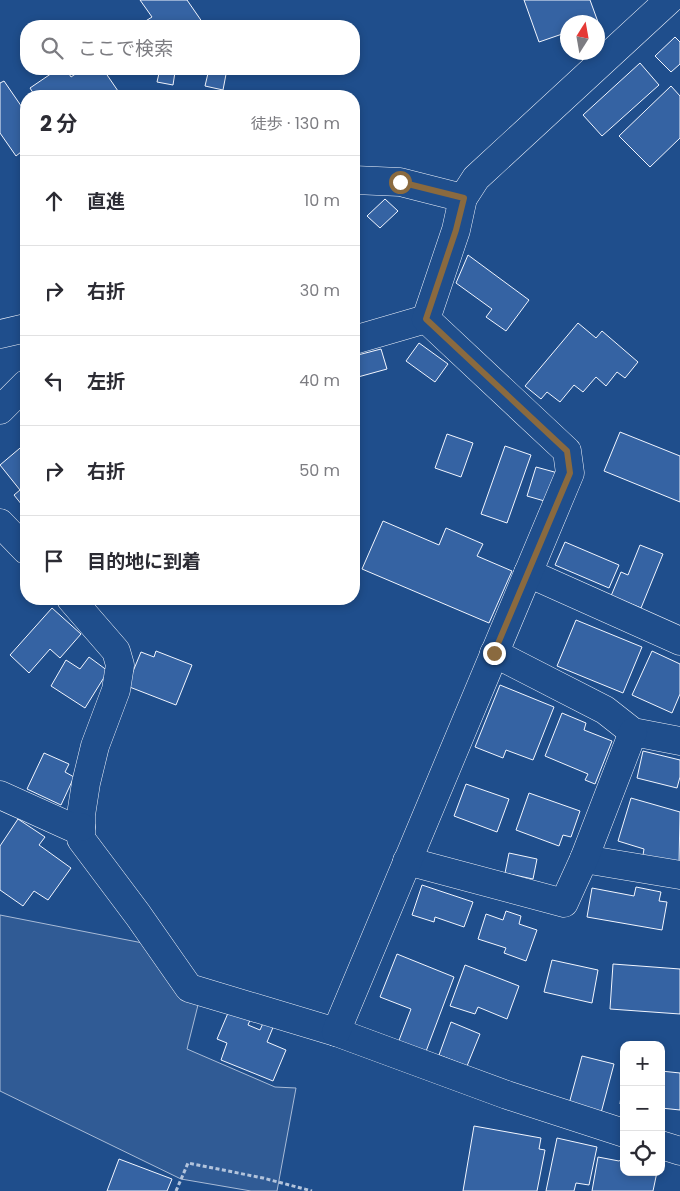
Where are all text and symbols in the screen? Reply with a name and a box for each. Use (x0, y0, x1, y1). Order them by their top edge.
north arrow (560, 15, 605, 60)
search box (20, 20, 360, 75)
icon: search (38, 34, 66, 62)
text: ここで検索 (78, 35, 173, 62)
text: 2 分 (40, 109, 77, 138)
text: 徒歩 · 130 m (251, 112, 340, 135)
route start (389, 171, 412, 194)
icon: ahead (40, 187, 68, 215)
text: 直進 (87, 188, 125, 215)
text: 10 m (304, 189, 340, 212)
icon: right (40, 277, 68, 305)
text: 右折 (87, 278, 125, 305)
text: 30 m (300, 279, 340, 302)
icon: left (40, 367, 68, 395)
text: 左折 (87, 368, 125, 395)
text: 40 m (299, 369, 340, 392)
icon: right (40, 457, 68, 485)
text: 右折 (87, 458, 125, 485)
text: 50 m (299, 459, 340, 482)
icon: arrive (40, 547, 68, 575)
text: 目的地に到着 (87, 548, 201, 575)
route end (483, 642, 506, 665)
map controls (620, 1041, 665, 1176)
button: + (620, 1041, 665, 1086)
button: − (620, 1086, 665, 1131)
button: locate (620, 1131, 665, 1176)

